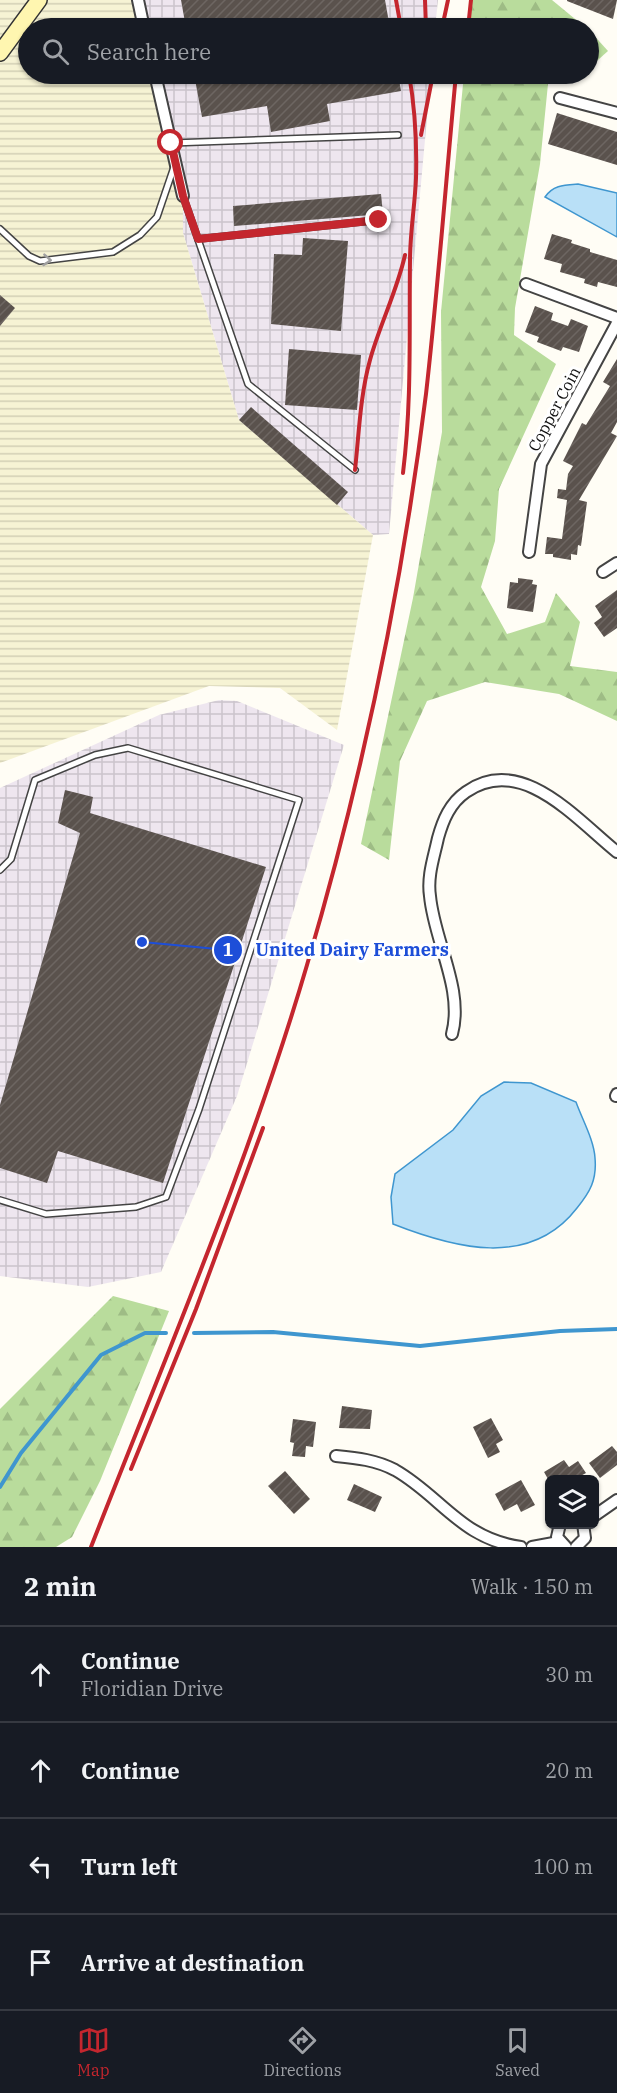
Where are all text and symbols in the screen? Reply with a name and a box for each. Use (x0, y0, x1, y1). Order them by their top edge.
search box (18, 18, 599, 84)
icon: search (39, 35, 72, 68)
text: Search here (87, 37, 211, 66)
route start (157, 129, 183, 155)
route end (365, 206, 391, 232)
one-way arrow (43, 254, 52, 267)
street label: Copper Coin (523, 363, 585, 455)
callout: United Dairy Farmers (213, 932, 461, 968)
text: 1 (223, 938, 234, 961)
text: United Dairy Farmers (255, 938, 449, 961)
map controls (545, 1475, 599, 1529)
button: layers (545, 1475, 599, 1529)
text: 2 min (24, 1569, 97, 1603)
text: Walk · 150 m (471, 1573, 593, 1600)
text: Continue (81, 1646, 180, 1675)
icon: ahead (24, 1658, 57, 1691)
text: 30 m (545, 1661, 593, 1688)
text: Floridian Drive (81, 1675, 223, 1702)
icon: ahead (24, 1754, 57, 1787)
text: Continue (81, 1756, 180, 1785)
text: 20 m (545, 1757, 593, 1784)
icon: left (24, 1850, 57, 1883)
text: Turn left (81, 1852, 177, 1881)
text: 100 m (533, 1853, 593, 1880)
icon: arrive (24, 1946, 57, 1979)
text: Arrive at destination (81, 1948, 304, 1977)
tab: Map (77, 2024, 110, 2080)
tab: Directions (264, 2024, 342, 2080)
tab: Saved (495, 2024, 540, 2080)

